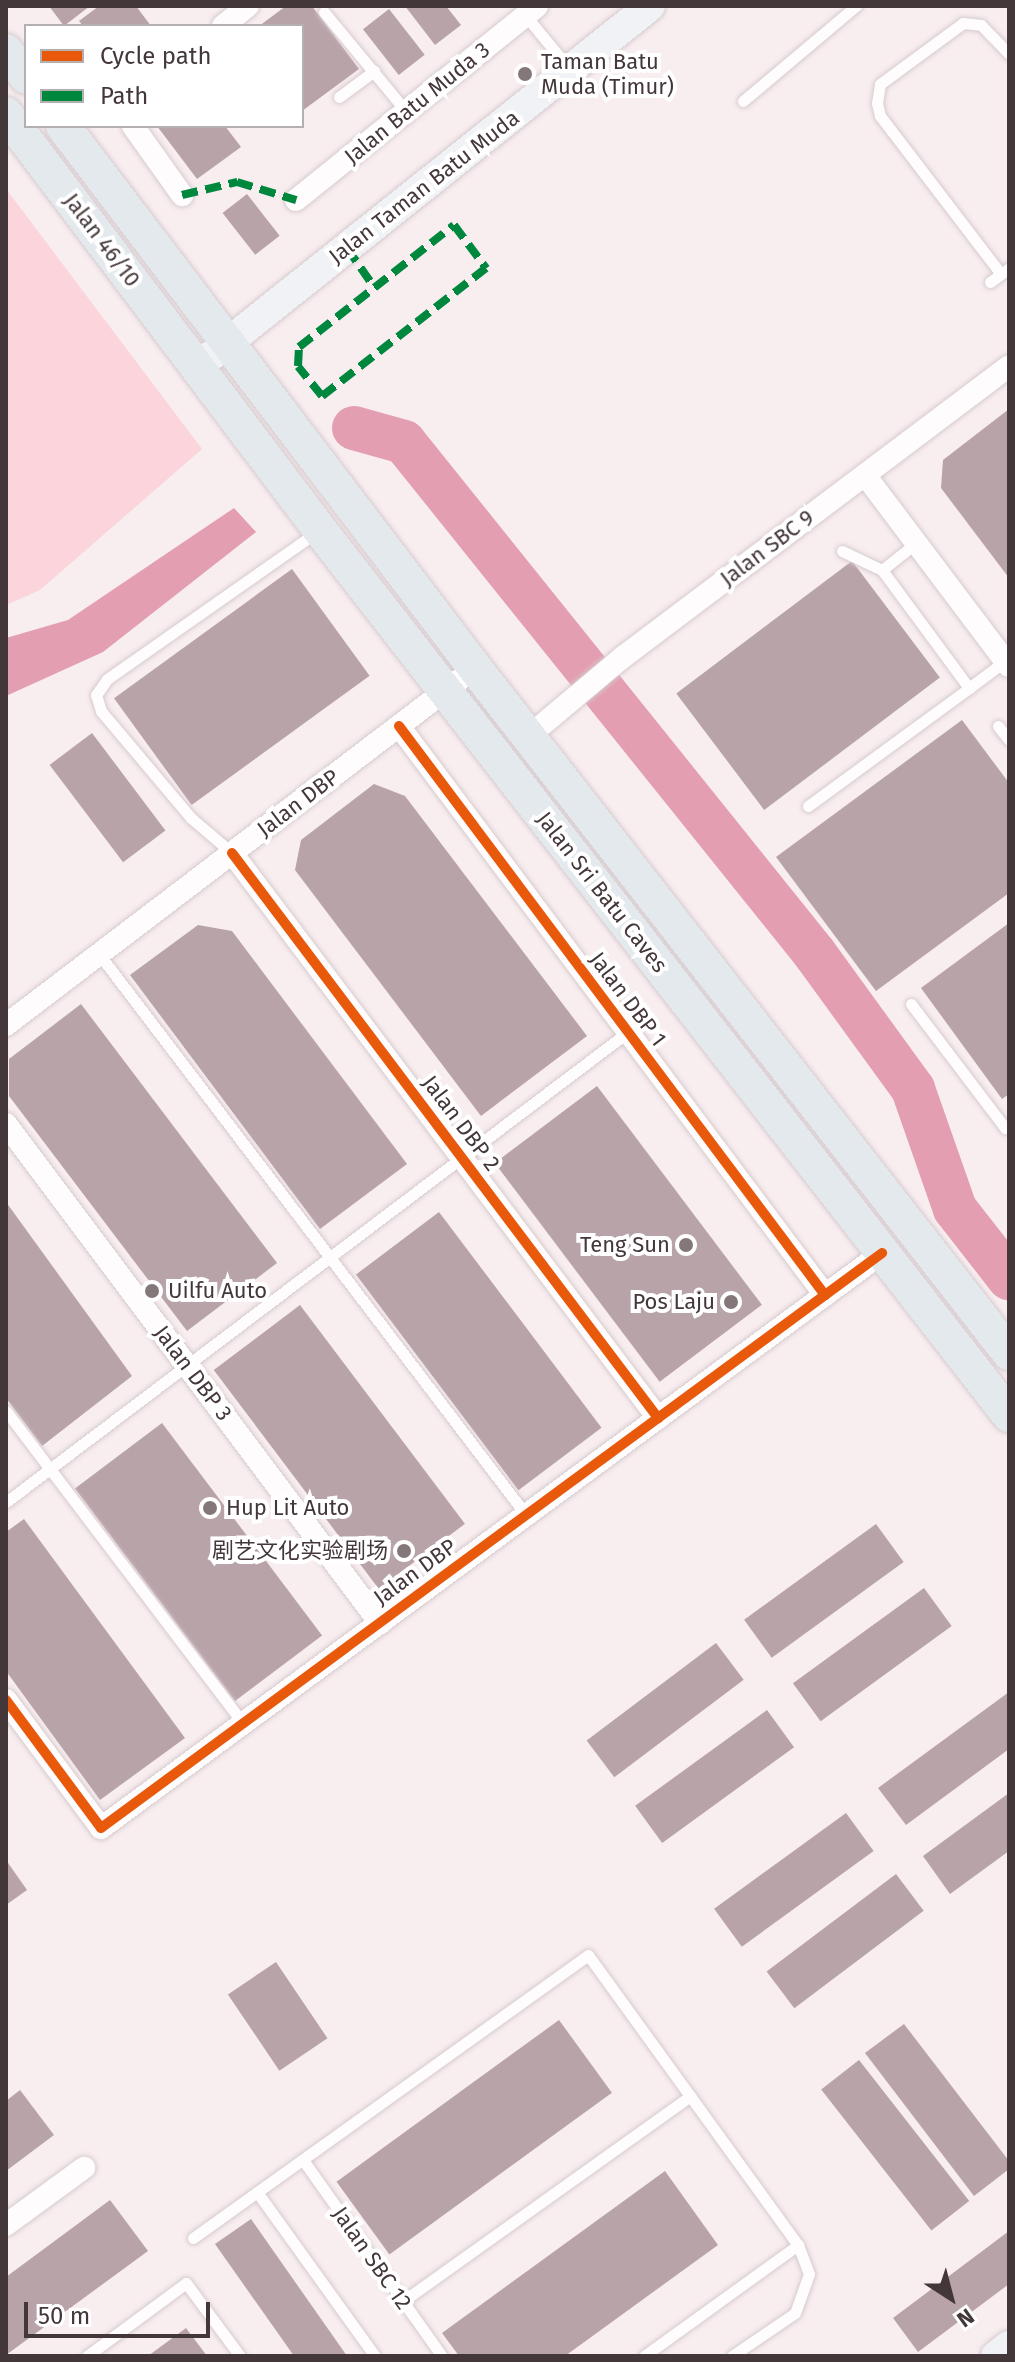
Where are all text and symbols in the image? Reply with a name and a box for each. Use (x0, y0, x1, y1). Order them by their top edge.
legend (24, 24, 304, 128)
street label: Jalan Batu Muda 3 (339, 36, 495, 170)
text: Cycle path (100, 42, 212, 70)
place label: Taman Batu Muda (Timur) (541, 48, 674, 100)
marker: Taman Batu Muda (Timur) (516, 65, 534, 83)
text: Path (100, 82, 148, 110)
street label: Jalan Taman Batu Muda (324, 104, 524, 270)
street label: Jalan 46/10 (58, 188, 146, 292)
street label: Jalan SBC 9 (715, 504, 819, 592)
street label: Jalan DBP (252, 764, 344, 842)
street label: Jalan Sri Batu Caves (531, 806, 673, 978)
street label: Jalan DBP 1 (584, 947, 672, 1051)
street label: Jalan DBP 2 (417, 1070, 505, 1176)
place label: Teng Sun (580, 1232, 670, 1258)
marker: Teng Sun (677, 1236, 695, 1254)
place label: Uilfu Auto (168, 1278, 267, 1304)
marker: Uilfu Auto (143, 1282, 161, 1300)
place label: Pos Laju (632, 1289, 715, 1315)
marker: Pos Laju (722, 1293, 740, 1311)
street label: Jalan DBP 3 (149, 1320, 237, 1426)
place label: Hup Lit Auto (226, 1495, 349, 1521)
marker: Hup Lit Auto (201, 1499, 219, 1517)
street label: Jalan DBP (368, 1533, 462, 1611)
place label: 剧艺文化实验剧场 (212, 1538, 388, 1564)
marker: 剧艺文化实验剧场 (395, 1542, 413, 1560)
street label: Jalan SBC 12 (327, 2202, 417, 2314)
north arrow (911, 2258, 991, 2338)
scale bar (28, 2286, 214, 2336)
text: 50 m (38, 2302, 90, 2330)
text: N (952, 2303, 979, 2333)

